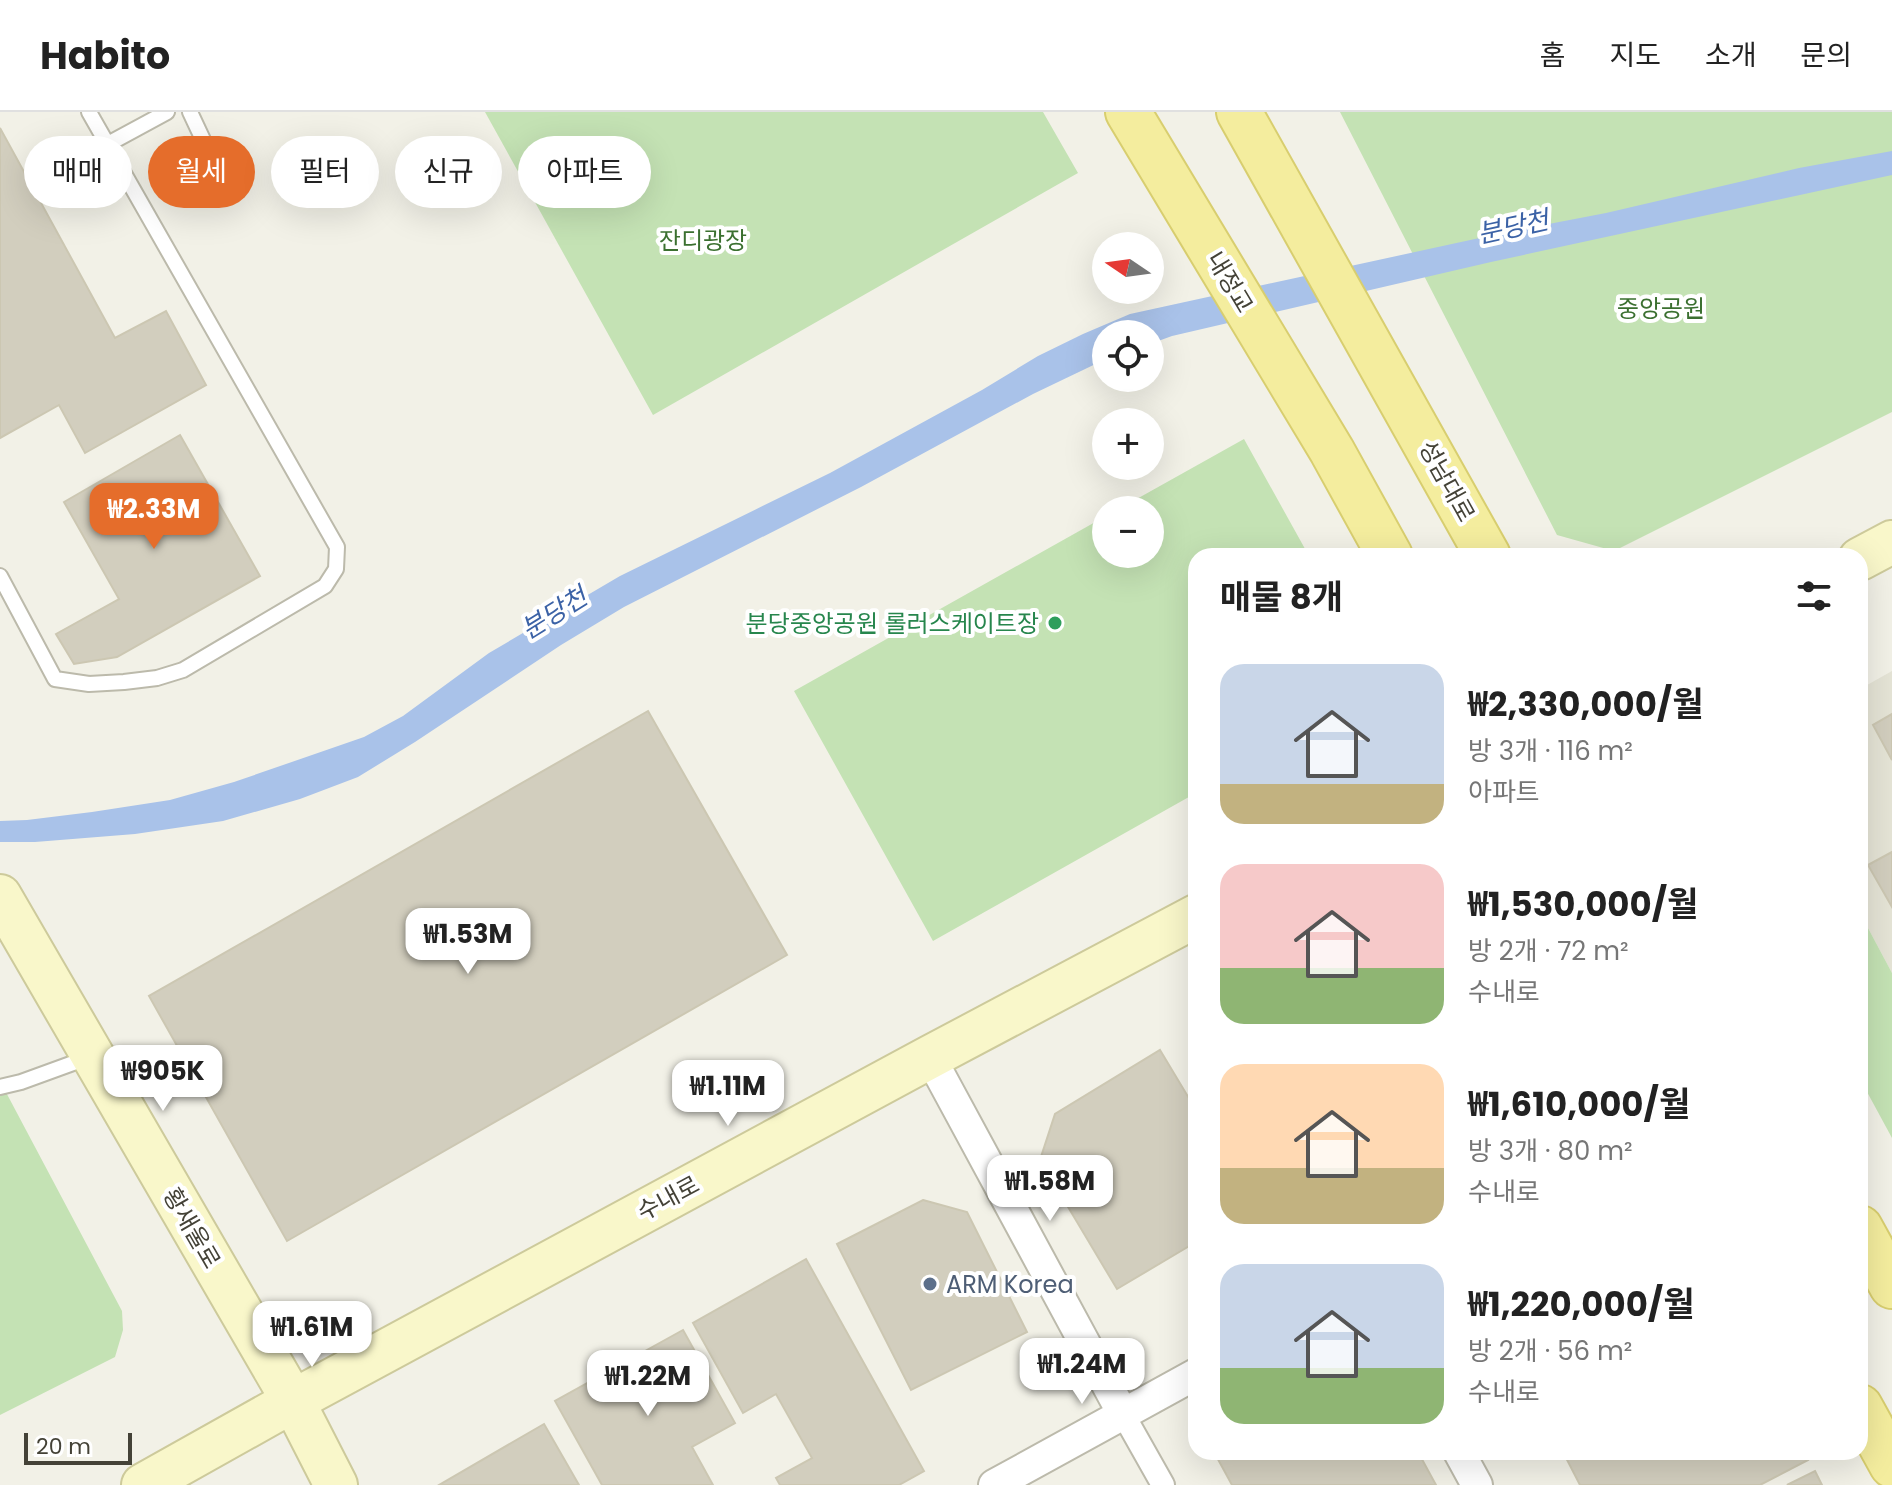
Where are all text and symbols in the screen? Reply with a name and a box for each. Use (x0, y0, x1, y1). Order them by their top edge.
text: Habito (40, 29, 170, 82)
text: 홈 (1540, 36, 1565, 75)
text: 지도 (1609, 36, 1661, 75)
text: 소개 (1705, 36, 1756, 75)
text: 문의 (1800, 36, 1852, 75)
chip: 매매 (24, 136, 132, 208)
chip: 월세 (148, 136, 255, 208)
chip: 필터 (271, 136, 379, 208)
chip: 신규 (395, 136, 502, 208)
chip: 아파트 (518, 136, 651, 208)
water label: 분당천 (1474, 201, 1555, 252)
park label: 잔디광장 (659, 224, 747, 257)
north arrow (1092, 232, 1164, 304)
map controls (1092, 232, 1164, 568)
street label: 내정교 (1199, 245, 1261, 319)
park label: 중앙공원 (1617, 292, 1705, 325)
button: locate (1092, 320, 1164, 392)
button: + (1092, 408, 1164, 480)
street label: 성남대로 (1411, 434, 1483, 528)
pin: ₩2.33M (89, 483, 219, 551)
text: ₩2.33M (108, 491, 200, 527)
button: − (1092, 496, 1164, 568)
text: 매물 8개 (1220, 573, 1343, 621)
icon: filters (1792, 574, 1836, 618)
water label: 분당천 (514, 577, 597, 647)
place label: 분당중앙공원 롤러스케이트장 (746, 607, 1039, 640)
marker: 분당중앙공원 롤러스케이트장 (1046, 614, 1064, 632)
text: ₩2,330,000/월 (1468, 680, 1703, 728)
icon: home (1284, 696, 1380, 792)
text: 방 3개 · 116 m² (1468, 733, 1633, 769)
text: 아파트 (1468, 774, 1540, 810)
text: ₩1,530,000/월 (1468, 880, 1698, 928)
icon: home (1284, 896, 1380, 992)
pin: ₩1.53M (403, 908, 533, 976)
text: ₩1.53M (424, 916, 512, 952)
text: 방 2개 · 72 m² (1468, 933, 1629, 969)
text: 수내로 (1468, 974, 1540, 1010)
pin: ₩905K (107, 1045, 219, 1113)
text: ₩905K (121, 1053, 205, 1089)
pin: ₩1.11M (663, 1060, 793, 1128)
text: ₩1.11M (690, 1068, 766, 1104)
text: ₩1,610,000/월 (1468, 1080, 1690, 1128)
icon: home (1284, 1096, 1380, 1192)
text: 방 3개 · 80 m² (1468, 1133, 1633, 1169)
pin: ₩1.58M (985, 1155, 1115, 1223)
text: ₩1.58M (1005, 1163, 1095, 1199)
street label: 수내로 (631, 1168, 705, 1228)
text: 수내로 (1468, 1174, 1540, 1210)
street label: 황새울로 (156, 1182, 228, 1274)
place label: ARM Korea (946, 1268, 1074, 1301)
marker: ARM Korea (921, 1275, 939, 1293)
text: ₩1,220,000/월 (1468, 1280, 1695, 1328)
icon: home (1284, 1296, 1380, 1392)
pin: ₩1.61M (247, 1301, 377, 1369)
text: ₩1.61M (271, 1309, 353, 1345)
text: 방 2개 · 56 m² (1468, 1333, 1632, 1369)
pin: ₩1.24M (1017, 1338, 1147, 1406)
text: ₩1.24M (1038, 1346, 1126, 1382)
pin: ₩1.22M (583, 1350, 713, 1418)
text: ₩1.22M (605, 1358, 691, 1394)
text: 수내로 (1468, 1374, 1540, 1410)
scale bar (24, 1429, 132, 1465)
text: 20 m (36, 1431, 91, 1462)

